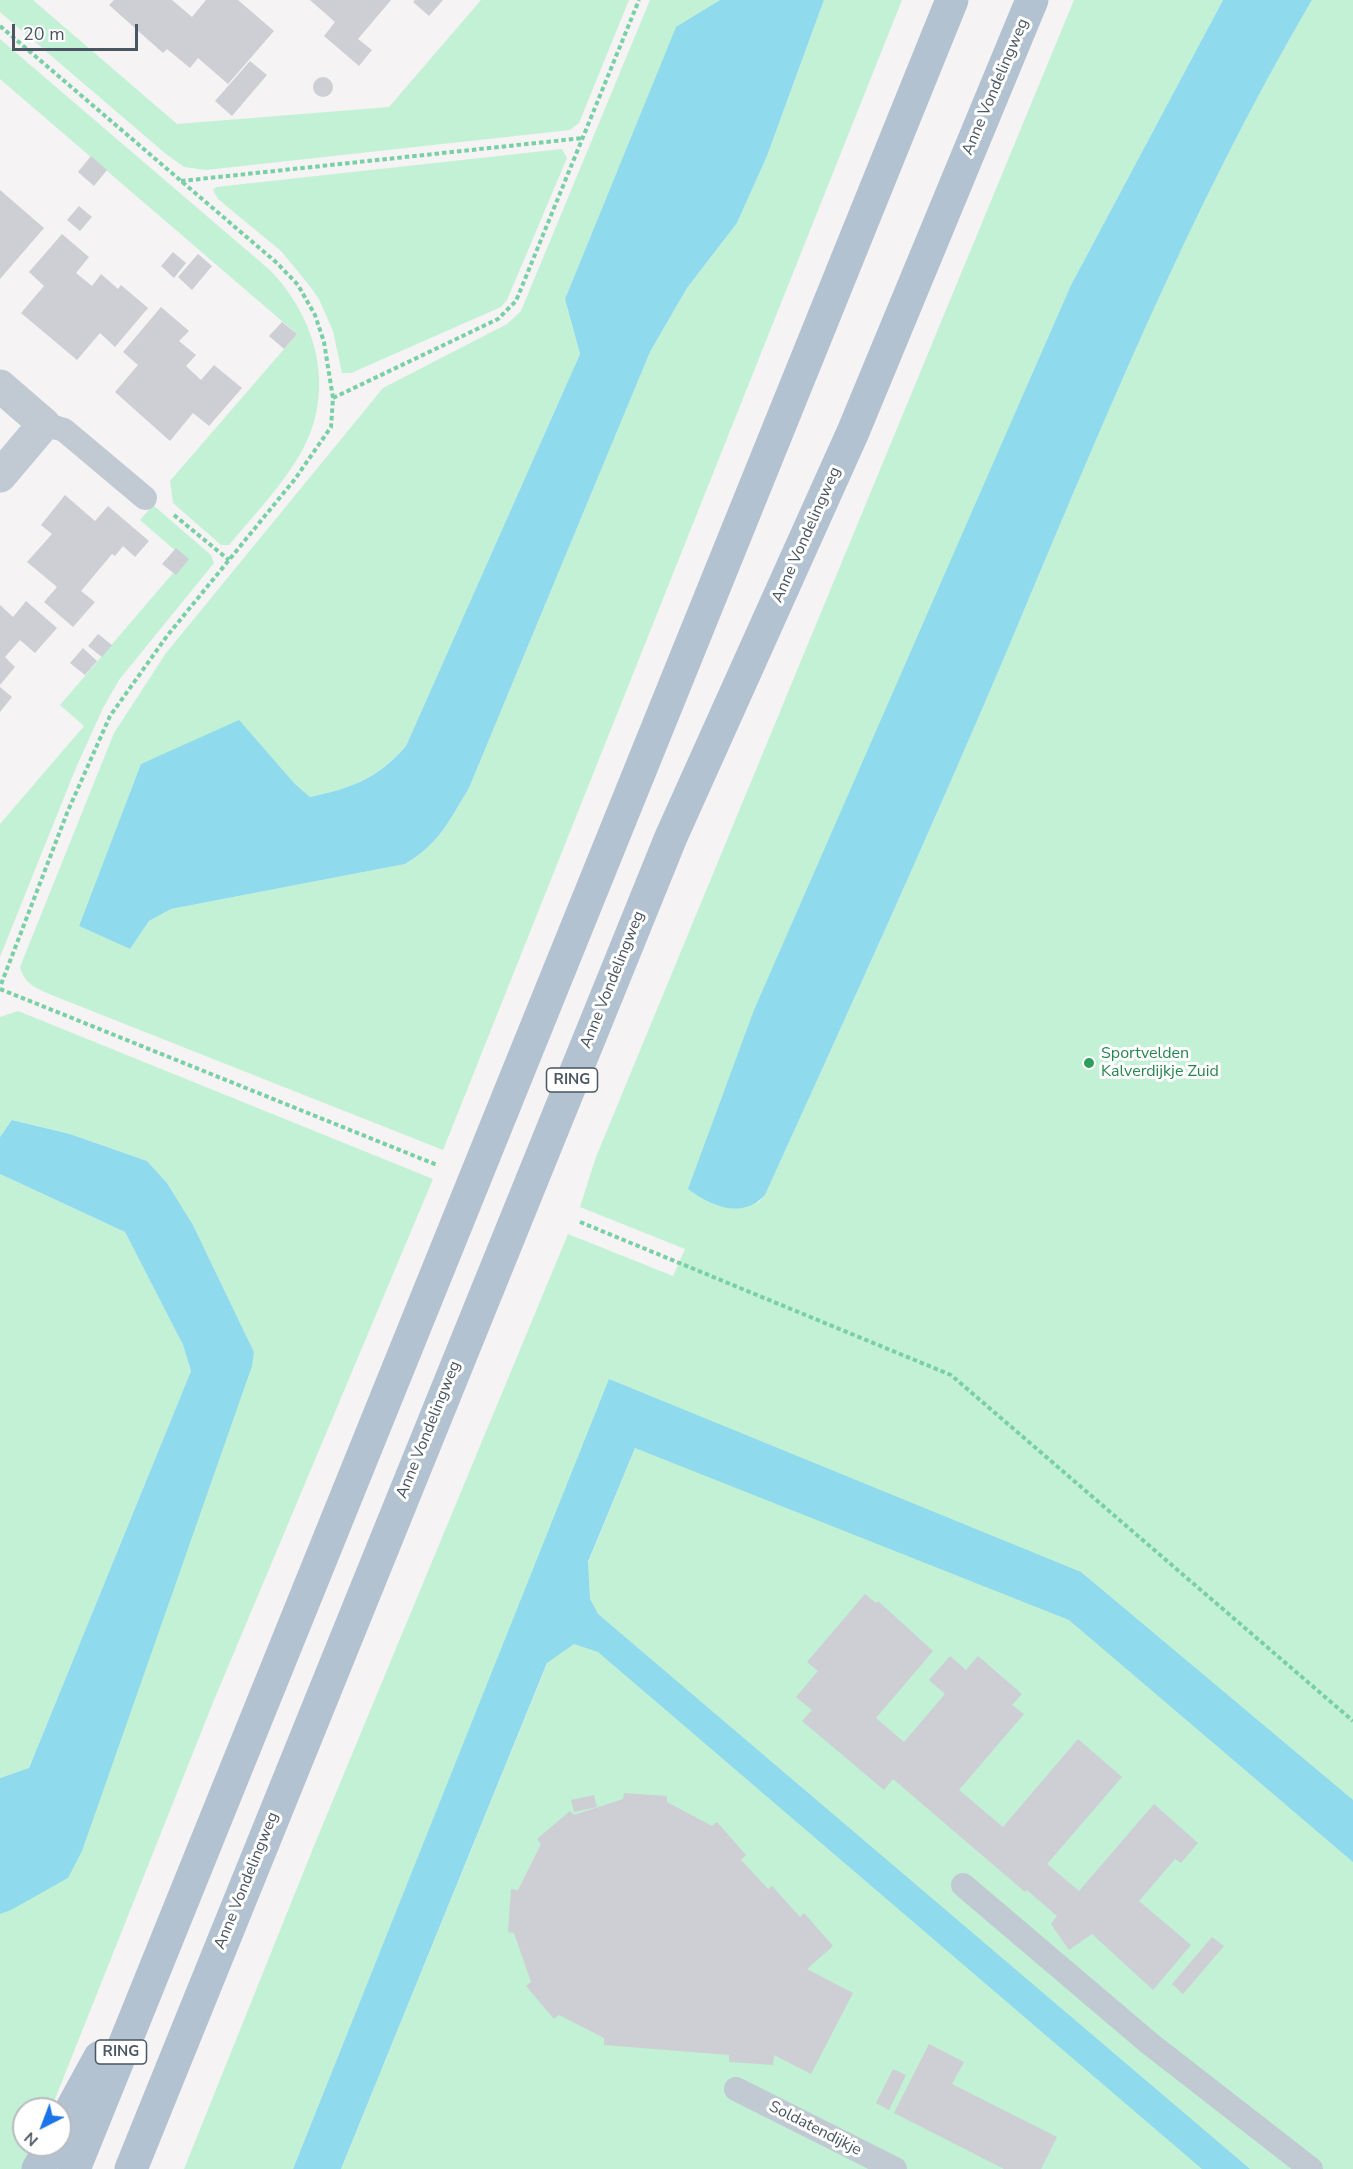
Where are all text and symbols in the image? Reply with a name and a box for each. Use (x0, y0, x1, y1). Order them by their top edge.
scale bar (15, 12, 141, 50)
street label: Anne Vondelingweg (959, 16, 1033, 158)
text: 20 m (23, 22, 65, 46)
street label: Anne Vondelingweg (768, 464, 846, 606)
street label: Anne Vondelingweg (577, 908, 649, 1052)
place label: Sportvelden Kalverdijkje Zuid (1101, 1044, 1219, 1082)
marker: Sportvelden Kalverdijkje Zuid (1082, 1056, 1096, 1070)
road number: RING (546, 1068, 598, 1092)
street label: Anne Vondelingweg (393, 1358, 465, 1502)
street label: Anne Vondelingweg (211, 1809, 283, 1953)
road number: RING (96, 2040, 146, 2064)
north arrow (12, 2097, 72, 2157)
street label: Soldatendijkje (765, 2097, 865, 2161)
text: N (19, 2127, 43, 2151)

